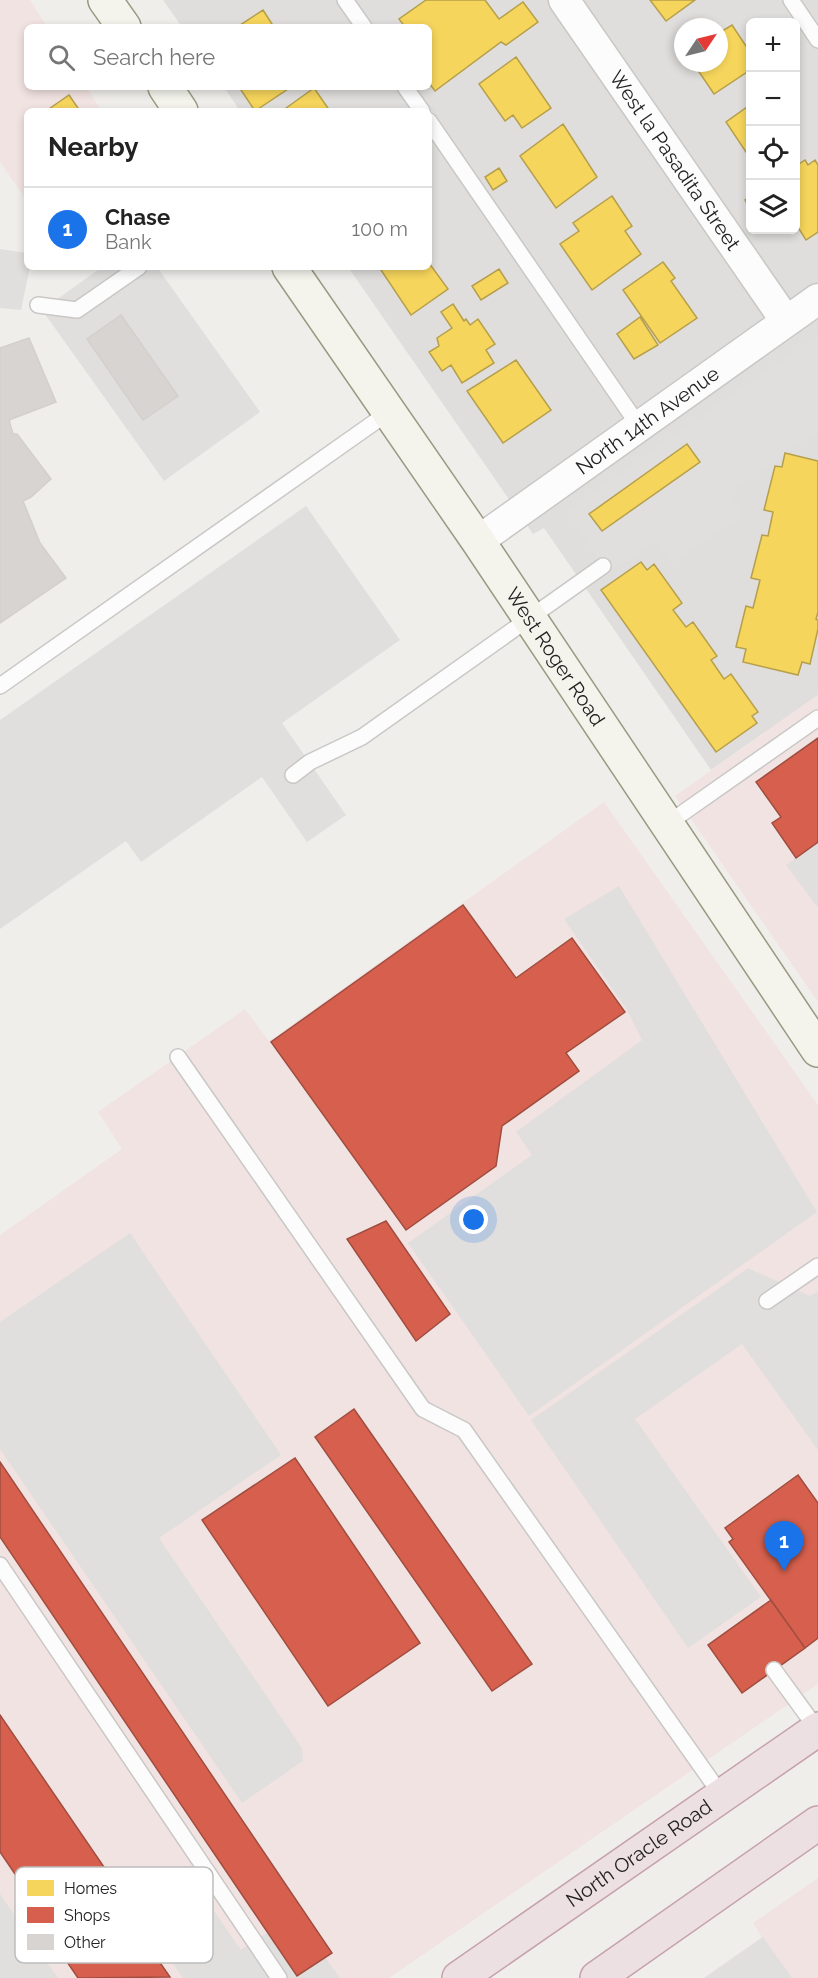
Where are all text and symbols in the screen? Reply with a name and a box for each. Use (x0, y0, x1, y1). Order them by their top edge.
north arrow (674, 18, 728, 72)
map controls (746, 18, 800, 234)
button: + (746, 18, 800, 72)
search box (24, 24, 432, 90)
icon: search (45, 41, 78, 74)
text: Search here (93, 44, 215, 70)
street label: West la Pasadita Street (604, 66, 746, 255)
button: − (746, 72, 800, 126)
button: locate (746, 126, 800, 180)
text: Nearby (48, 132, 138, 162)
button: layers (746, 180, 800, 234)
text: Chase (105, 204, 170, 230)
text: 1 (63, 217, 72, 241)
text: 100 m (351, 217, 408, 241)
text: Bank (105, 230, 151, 254)
street label: North 14th Avenue (571, 361, 724, 480)
street label: West Roger Road (501, 583, 610, 730)
your location (459, 1205, 488, 1234)
pin: 1 (764, 1522, 804, 1571)
street label: North Oracle Road (562, 1794, 716, 1912)
legend (15, 1867, 213, 1963)
text: Homes (64, 1879, 117, 1898)
text: Shops (64, 1906, 110, 1925)
text: Other (64, 1933, 106, 1952)

